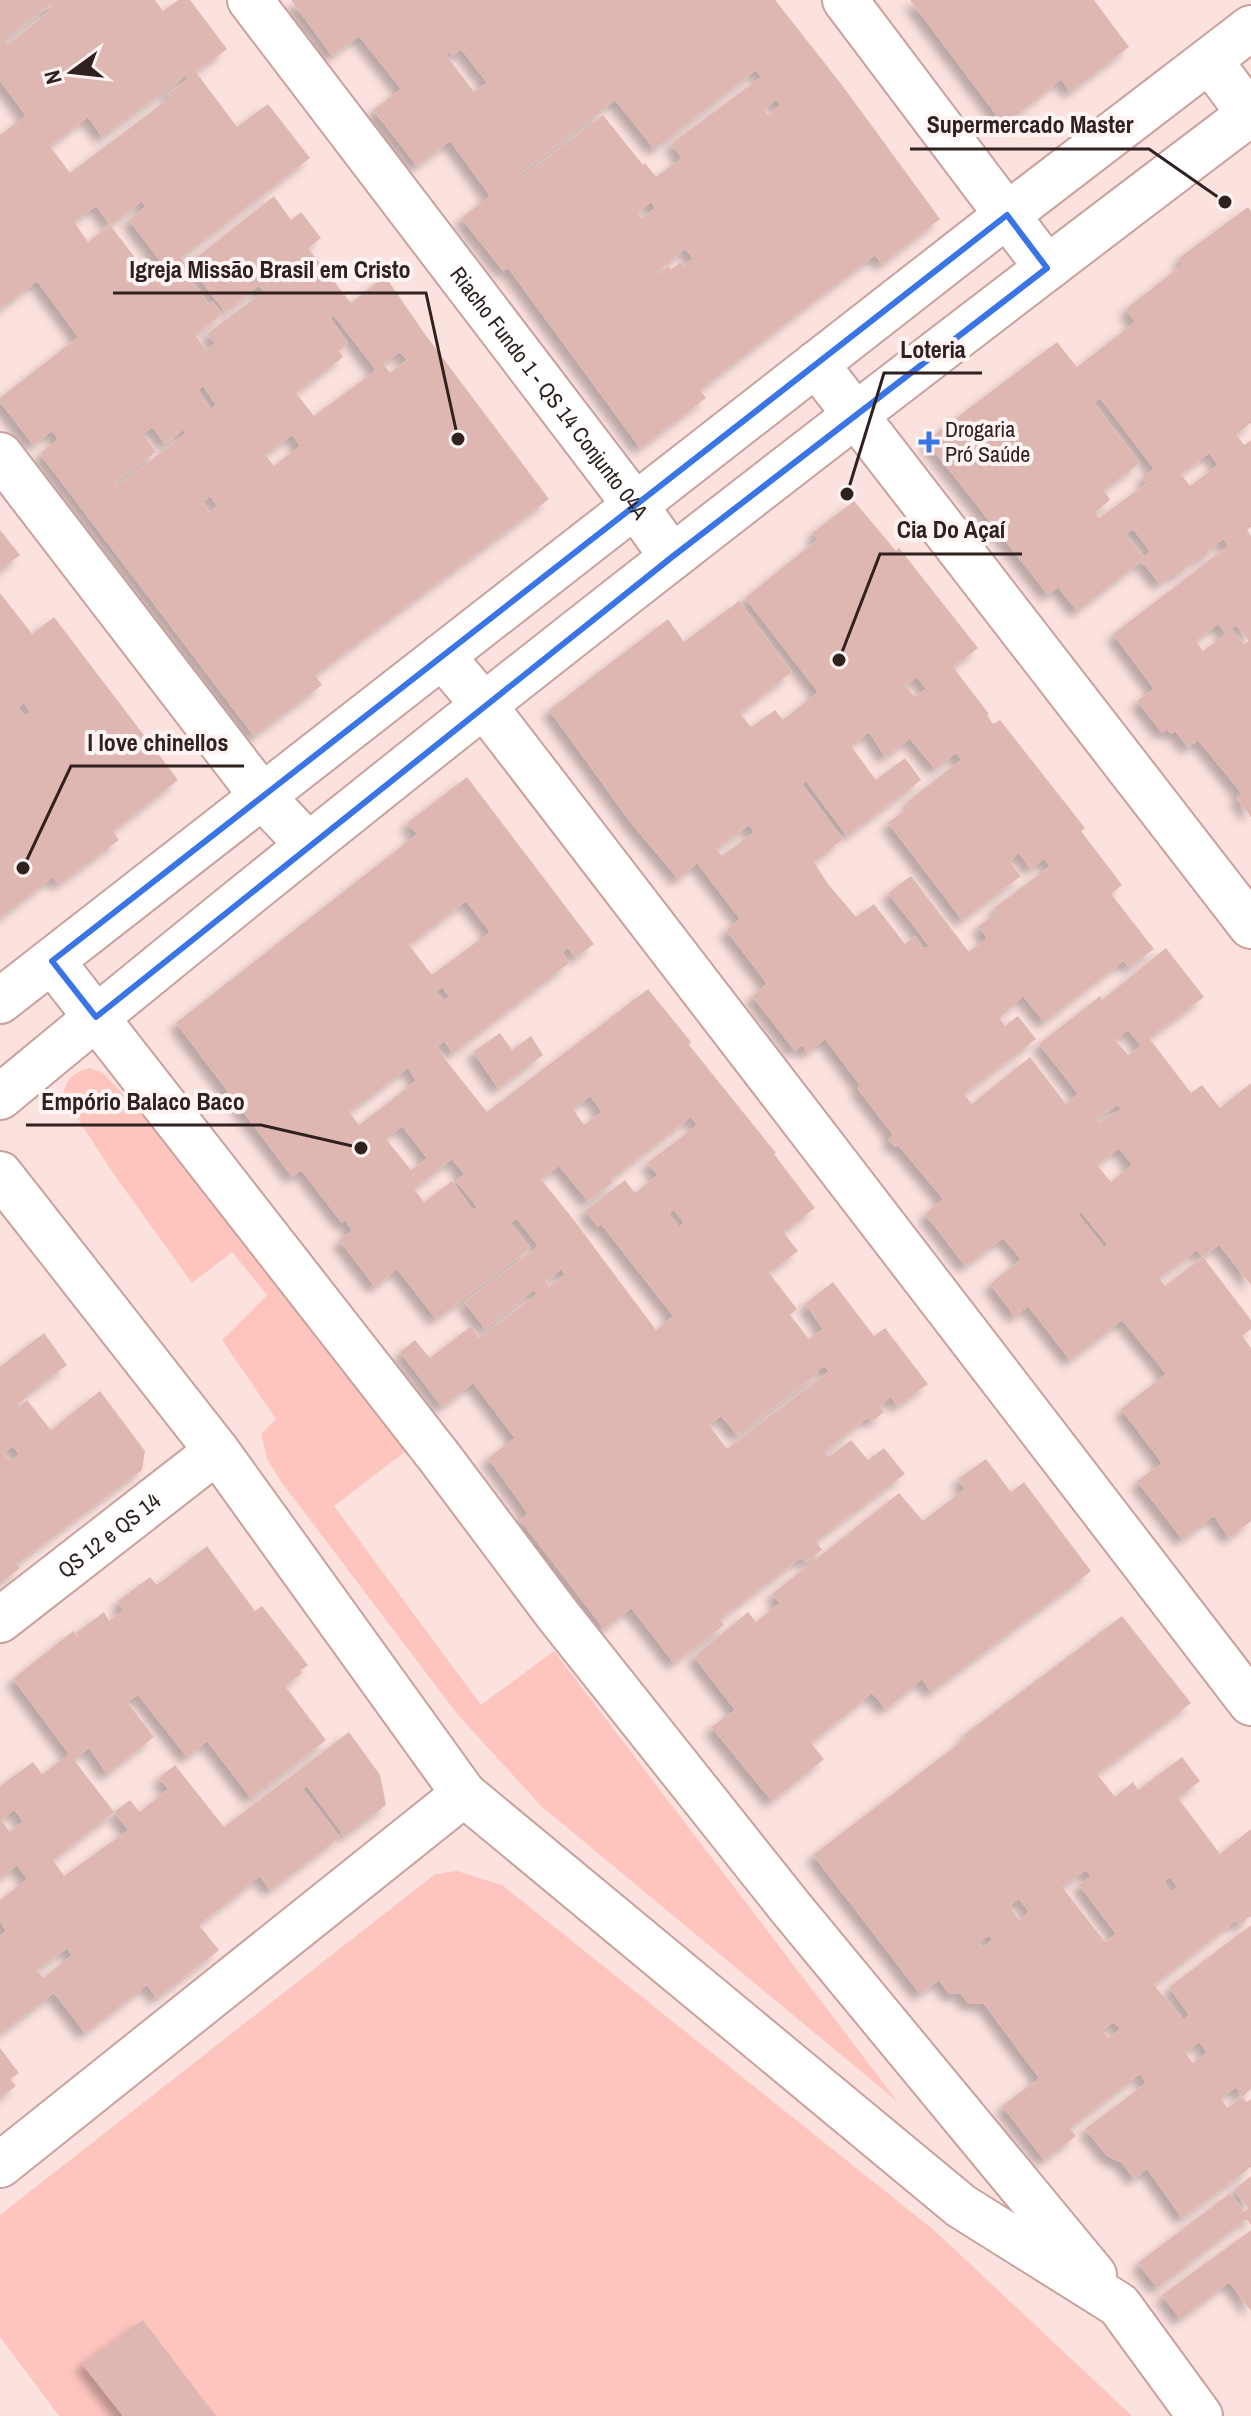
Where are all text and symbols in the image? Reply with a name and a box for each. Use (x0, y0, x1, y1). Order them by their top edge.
north arrow (32, 32, 112, 112)
text: N (37, 67, 69, 87)
callout: Supermercado Master (910, 101, 1149, 149)
text: Supermercado Master (927, 108, 1134, 140)
callout: Igreja Missão Brasil em Cristo (113, 245, 426, 293)
text: Igreja Missão Brasil em Cristo (129, 253, 411, 285)
street label: Riacho Fundo 1 - QS 14 Conjunto 04A (443, 260, 656, 526)
callout: Loteria (884, 325, 982, 373)
text: Loteria (900, 333, 966, 365)
place label: Drogaria Pró Saúde (945, 414, 1030, 469)
marker: Drogaria Pró Saúde (920, 433, 938, 451)
callout: Cia Do Açaí (880, 506, 1022, 554)
text: Cia Do Açaí (897, 513, 1007, 545)
callout: I love chinellos (71, 718, 244, 766)
text: I love chinellos (87, 726, 229, 758)
callout: Empório Balaco Baco (26, 1077, 261, 1125)
text: Empório Balaco Baco (41, 1085, 245, 1117)
street label: QS 12 e QS 14 (51, 1486, 166, 1585)

